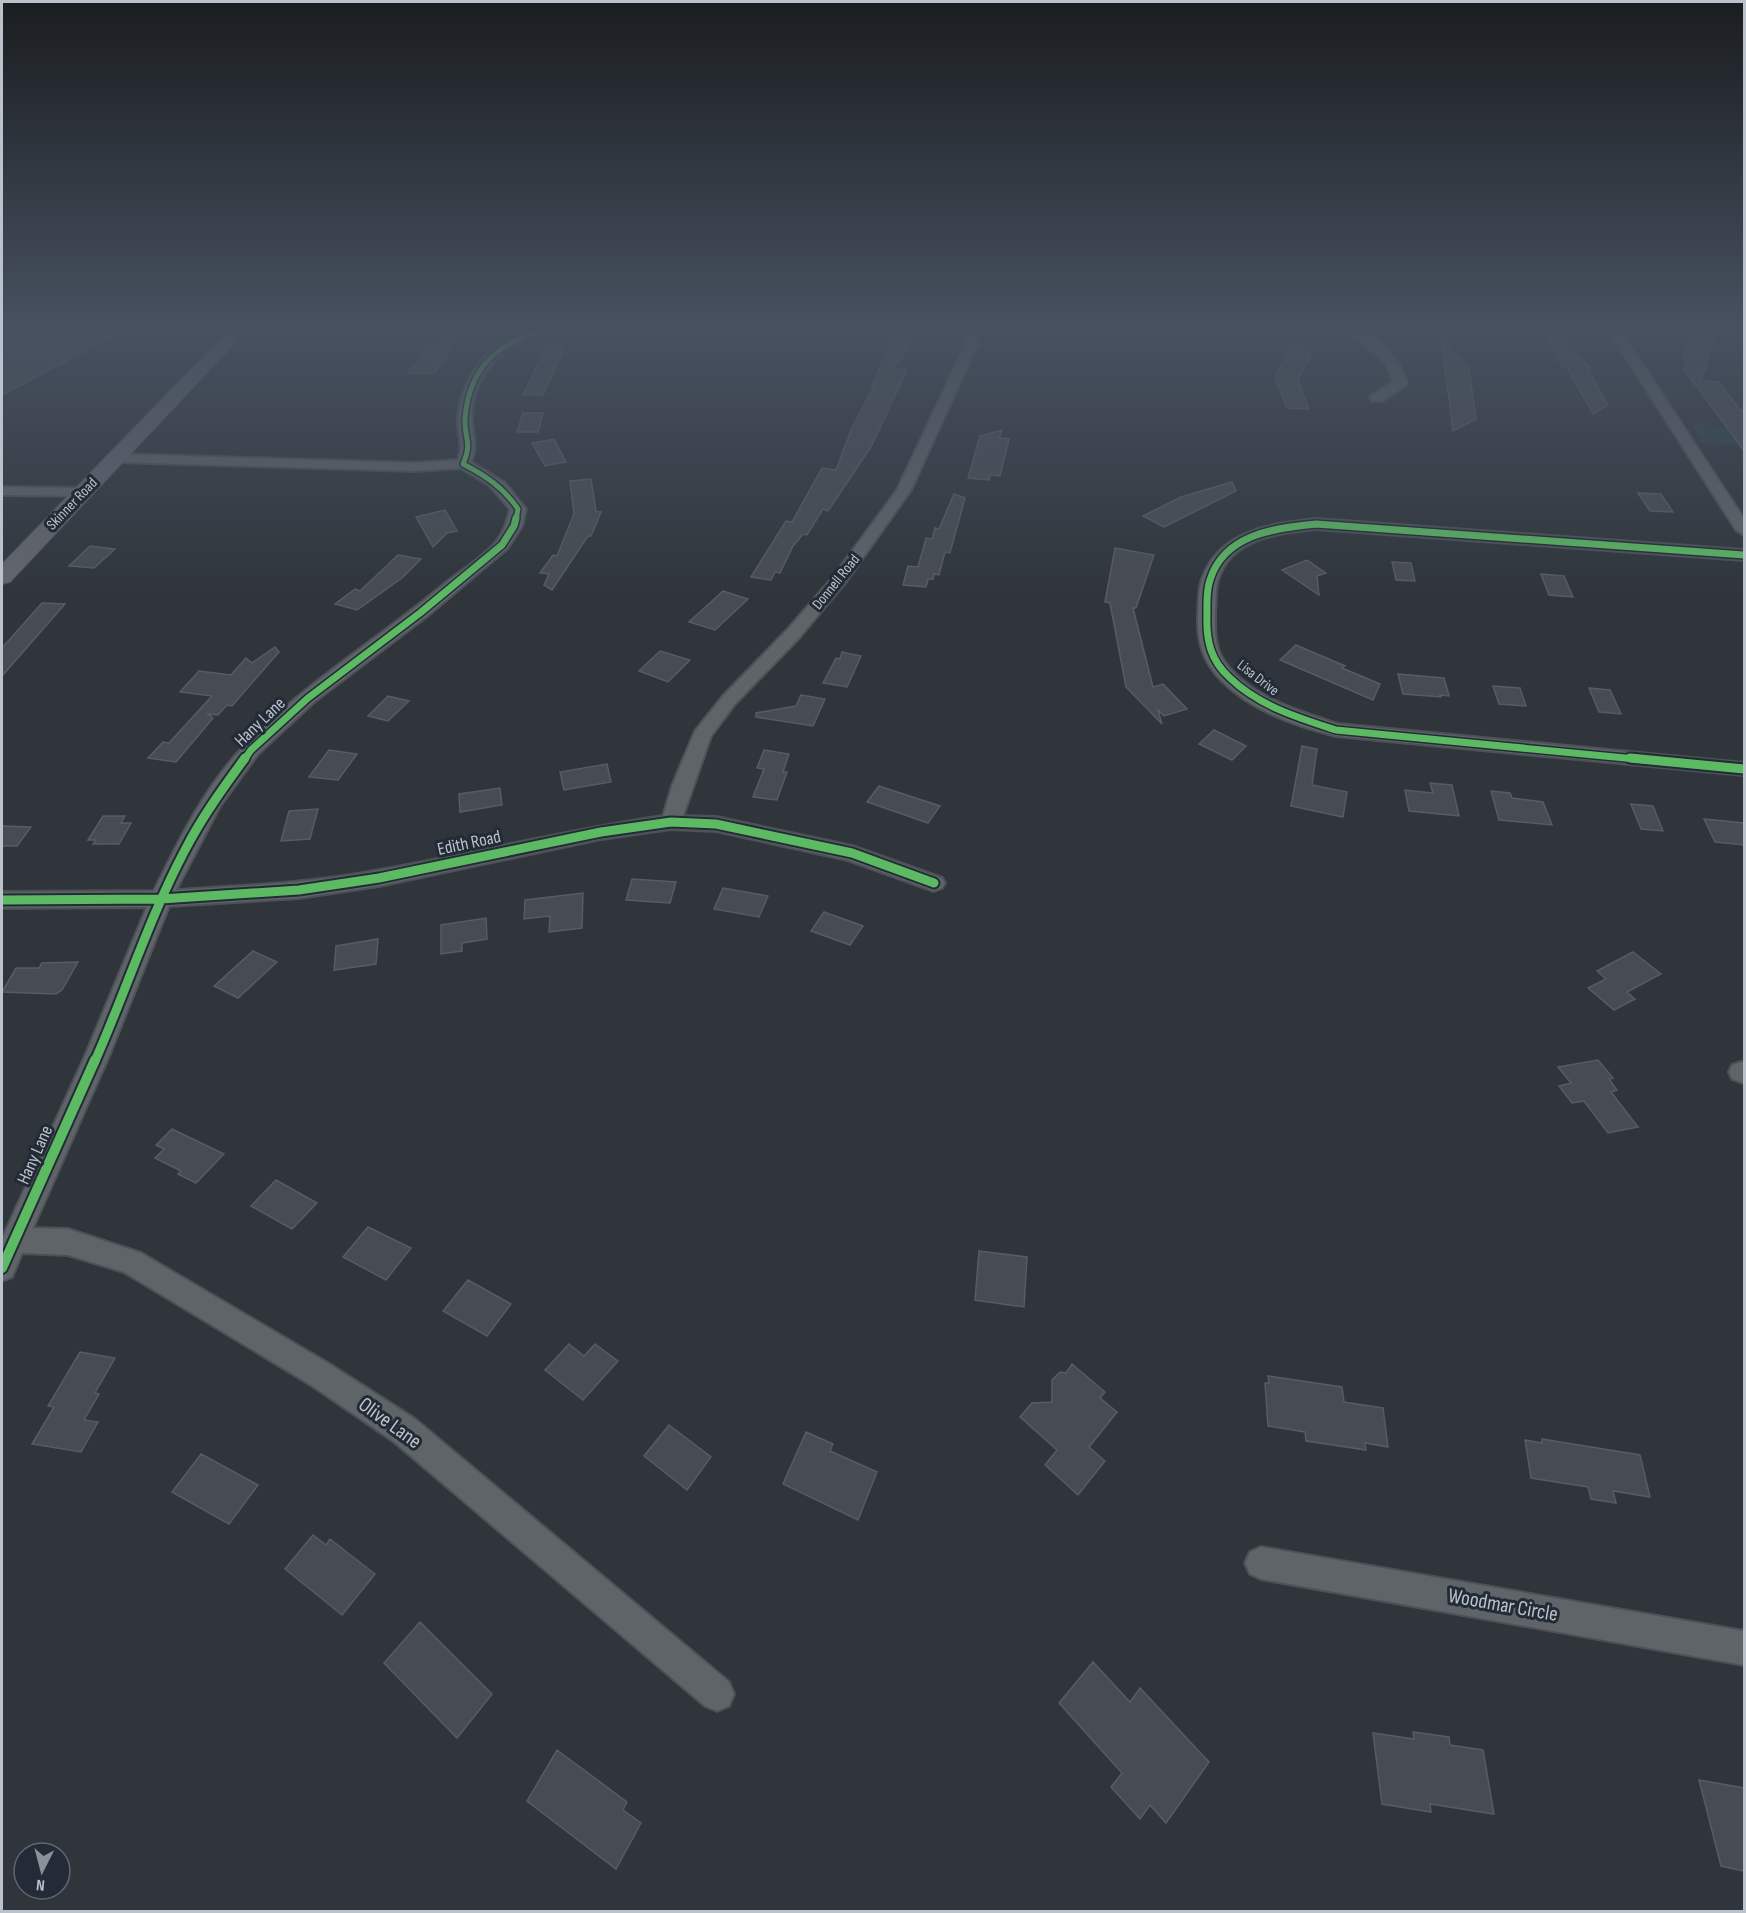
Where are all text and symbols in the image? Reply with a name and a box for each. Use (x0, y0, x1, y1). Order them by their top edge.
street label: Skinner Road (42, 474, 102, 534)
street label: Donnell Road (808, 551, 864, 613)
street label: Lisa Drive (1233, 656, 1283, 700)
street label: Hany Lane (230, 693, 290, 751)
street label: Edith Road (435, 826, 503, 860)
street label: Hany Lane (13, 1122, 57, 1188)
street label: Olive Lane (354, 1392, 426, 1454)
street label: Woodmar Circle (1446, 1583, 1560, 1627)
north arrow (12, 1841, 72, 1901)
text: N (35, 1875, 46, 1894)

